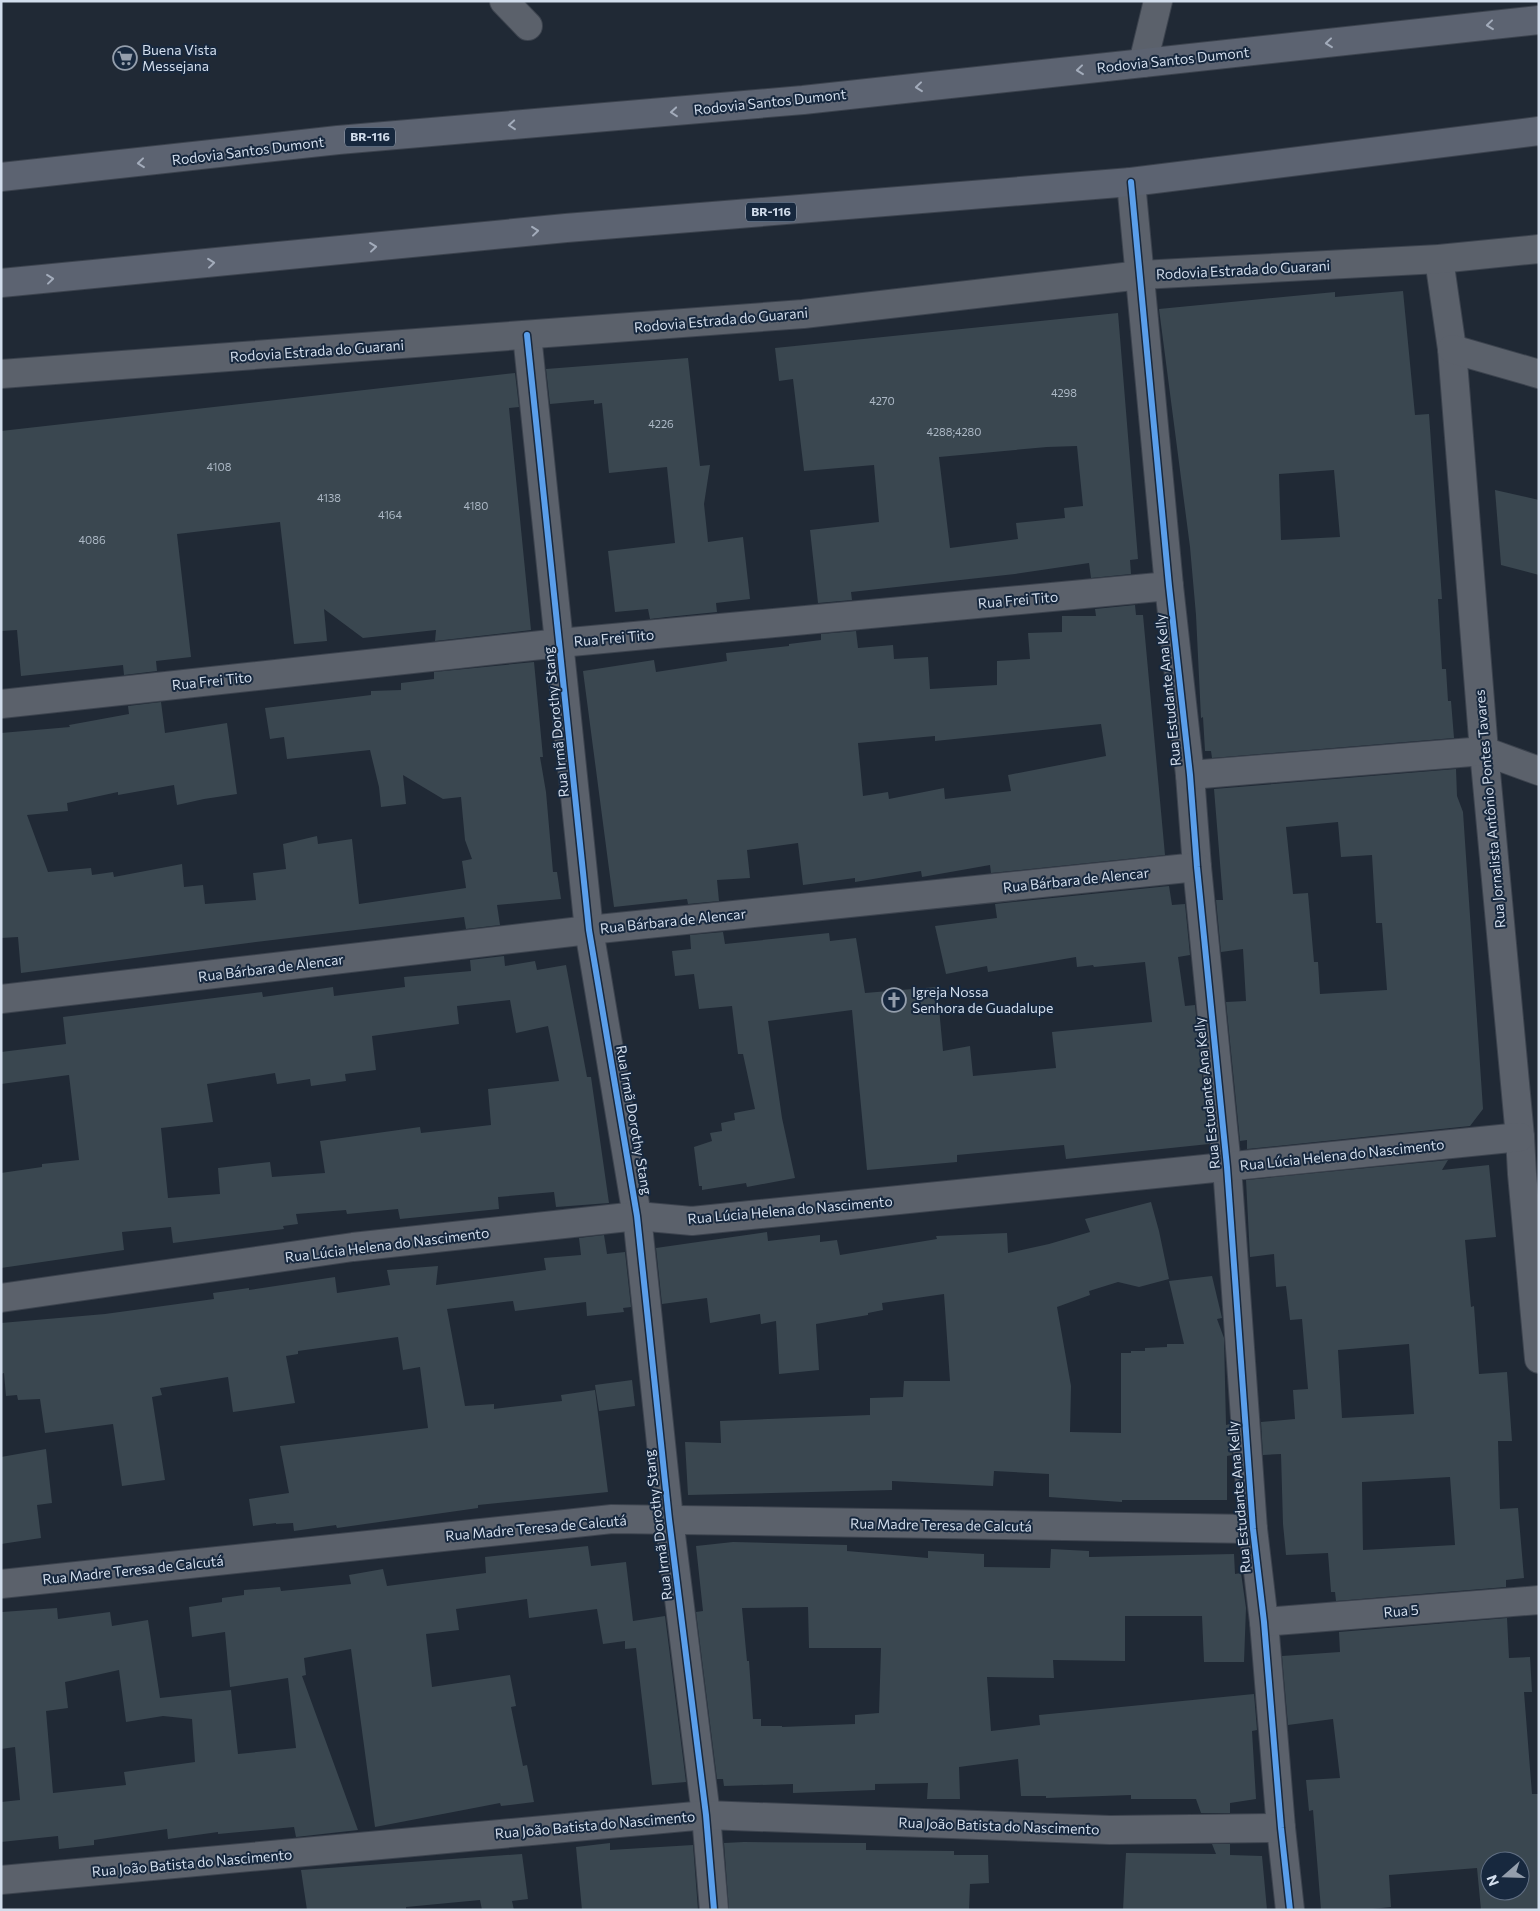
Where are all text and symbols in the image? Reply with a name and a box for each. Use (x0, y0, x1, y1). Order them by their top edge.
one-way arrow (1486, 19, 1494, 30)
one-way arrow (1324, 37, 1332, 48)
place label: Buena Vista Messejana (142, 41, 217, 74)
street label: Rodovia Santos Dumont (1096, 43, 1250, 76)
supermarket icon: Buena Vista Messejana (112, 45, 138, 71)
one-way arrow (1076, 64, 1084, 75)
one-way arrow (914, 81, 922, 92)
street label: Rodovia Santos Dumont (693, 85, 847, 118)
one-way arrow (670, 106, 678, 117)
one-way arrow (508, 120, 516, 131)
road number: BR-116 (345, 128, 395, 146)
street label: Rodovia Santos Dumont (171, 133, 325, 168)
one-way arrow (137, 157, 145, 168)
road number: BR-116 (746, 202, 796, 222)
one-way arrow (531, 226, 539, 237)
one-way arrow (370, 242, 378, 253)
street label: Rodovia Estrada do Guarani (1155, 256, 1331, 283)
one-way arrow (208, 258, 216, 269)
one-way arrow (46, 274, 54, 285)
street label: Rodovia Estrada do Guarani (633, 303, 809, 336)
street label: Rodovia Estrada do Guarani (229, 336, 405, 365)
house number: 4298 (1051, 386, 1077, 399)
house number: 4270 (869, 394, 895, 407)
house number: 4226 (648, 417, 674, 430)
house number: 4288;4280 (927, 425, 981, 439)
house number: 4108 (207, 460, 232, 473)
house number: 4138 (317, 491, 341, 504)
house number: 4180 (464, 499, 488, 512)
house number: 4164 (378, 508, 403, 521)
house number: 4086 (78, 533, 106, 546)
street label: Rua Frei Tito (977, 588, 1059, 611)
street label: Rua Estudante Ana Kelly (1151, 613, 1184, 767)
street label: Rua Frei Tito (573, 626, 655, 649)
street label: Rua Irmã Dorothy Stang (539, 646, 572, 798)
street label: Rua Frei Tito (171, 668, 253, 693)
street label: Rua Jornalista Antônio Pontes Tavares (1471, 689, 1508, 929)
street label: Rua Bárbara de Alencar (1002, 863, 1150, 896)
street label: Rua Bárbara de Alencar (599, 904, 747, 937)
street label: Rua Bárbara de Alencar (197, 950, 345, 985)
place label: Igreja Nossa Senhora de Guadalupe (912, 983, 1053, 1016)
church icon: Igreja Nossa Senhora de Guadalupe (881, 987, 907, 1013)
street label: Rua Estudante Ana Kelly (1190, 1016, 1223, 1170)
street label: Rua Irmã Dorothy Stang (613, 1044, 656, 1196)
street label: Rua Lúcia Helena do Nascimento (1239, 1135, 1445, 1174)
street label: Rua Lúcia Helena do Nascimento (687, 1192, 893, 1227)
street label: Rua Lúcia Helena do Nascimento (284, 1224, 490, 1265)
street label: Rua Estudante Ana Kelly (1223, 1420, 1254, 1574)
street label: Rua Irmã Dorothy Stang (640, 1449, 675, 1601)
street label: Rua Madre Teresa de Calcutá (445, 1511, 627, 1544)
street label: Rua Madre Teresa de Calcutá (850, 1514, 1032, 1535)
street label: Rua Madre Teresa de Calcutá (42, 1552, 224, 1587)
street label: Rua 5 (1383, 1601, 1419, 1621)
street label: Rua João Batista do Nascimento (494, 1807, 696, 1842)
street label: Rua João Batista do Nascimento (898, 1813, 1100, 1838)
street label: Rua João Batista do Nascimento (91, 1845, 293, 1880)
north arrow (1480, 1851, 1530, 1901)
text: N (1483, 1873, 1502, 1888)

